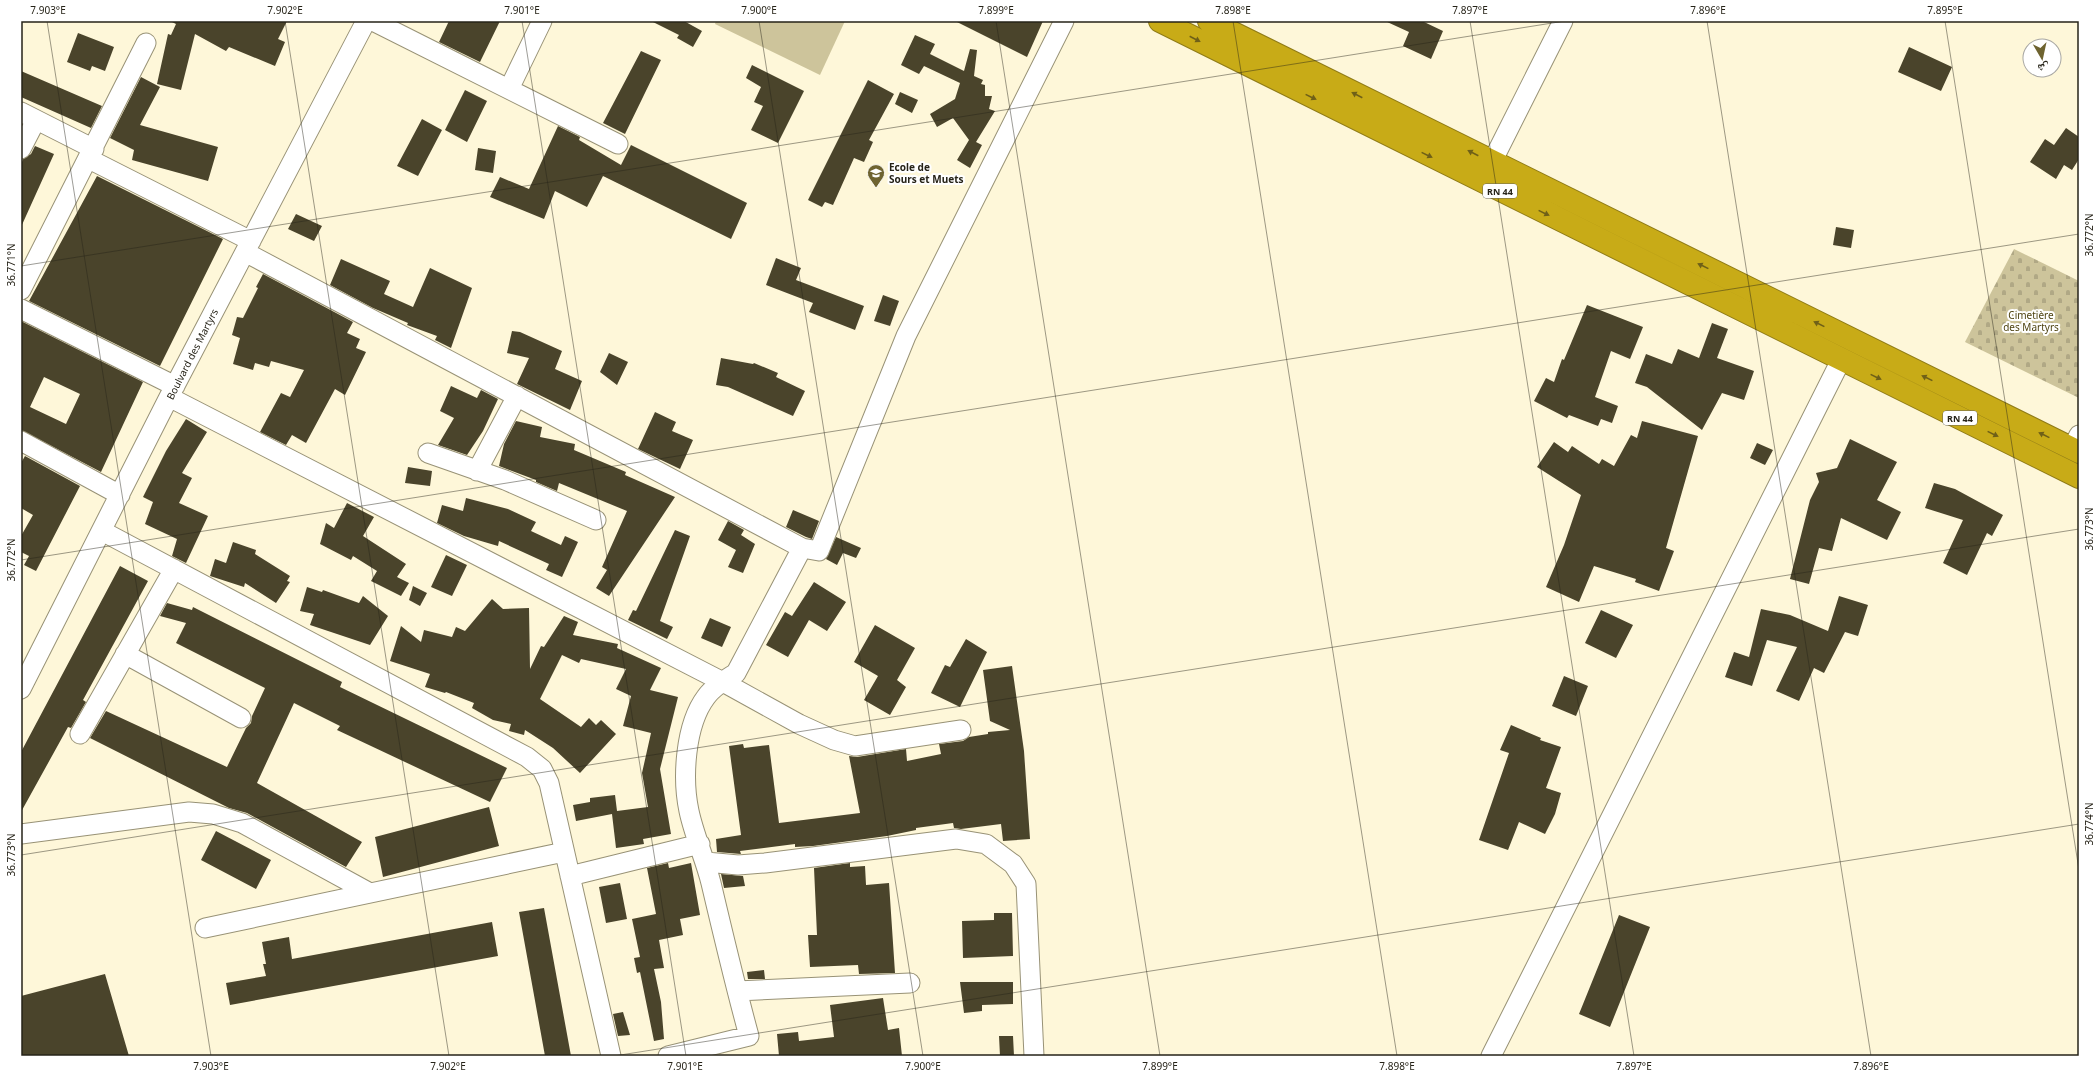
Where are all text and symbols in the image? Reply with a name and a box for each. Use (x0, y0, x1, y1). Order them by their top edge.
text: 7.903°E (30, 3, 66, 17)
text: 7.902°E (267, 3, 303, 17)
text: 7.901°E (504, 3, 540, 17)
text: 7.900°E (741, 3, 777, 17)
text: 7.899°E (978, 3, 1014, 17)
text: 7.898°E (1215, 3, 1251, 17)
text: 7.897°E (1452, 3, 1488, 17)
text: 7.896°E (1690, 3, 1726, 17)
text: 7.895°E (1927, 3, 1963, 17)
one-way arrow (1189, 36, 1201, 42)
north arrow (2022, 38, 2062, 78)
text: ش (2036, 59, 2051, 77)
one-way arrow (1351, 91, 1363, 98)
one-way arrow (1305, 94, 1317, 100)
one-way arrow (1467, 150, 1479, 156)
one-way arrow (1422, 152, 1433, 158)
place label: Ecole de Sours et Muets (889, 160, 964, 186)
school or university icon: Ecole de Sours et Muets (866, 163, 886, 188)
road number: RN 44 (1483, 184, 1517, 198)
one-way arrow (1538, 210, 1550, 216)
text: 36.772°N (2082, 213, 2096, 257)
text: 36.771°N (4, 243, 18, 287)
one-way arrow (1697, 263, 1708, 270)
street label: Boulvard des Martyrs (163, 306, 221, 402)
park label: Cimetière des Martyrs (2003, 308, 2059, 334)
one-way arrow (1813, 321, 1825, 327)
one-way arrow (1871, 374, 1882, 380)
one-way arrow (1922, 375, 1933, 381)
road number: RN 44 (1943, 411, 1977, 425)
one-way arrow (1987, 431, 1999, 437)
one-way arrow (2038, 432, 2050, 438)
text: 36.773°N (2082, 507, 2096, 551)
text: 36.772°N (4, 538, 18, 582)
text: 36.774°N (2082, 802, 2096, 846)
text: 36.773°N (4, 833, 18, 877)
text: 7.903°E (193, 1059, 229, 1073)
text: 7.902°E (430, 1059, 466, 1073)
text: 7.901°E (667, 1059, 703, 1073)
text: 7.900°E (905, 1059, 941, 1073)
text: 7.899°E (1142, 1059, 1178, 1073)
text: 7.898°E (1379, 1059, 1415, 1073)
text: 7.897°E (1616, 1059, 1652, 1073)
text: 7.896°E (1853, 1059, 1889, 1073)

